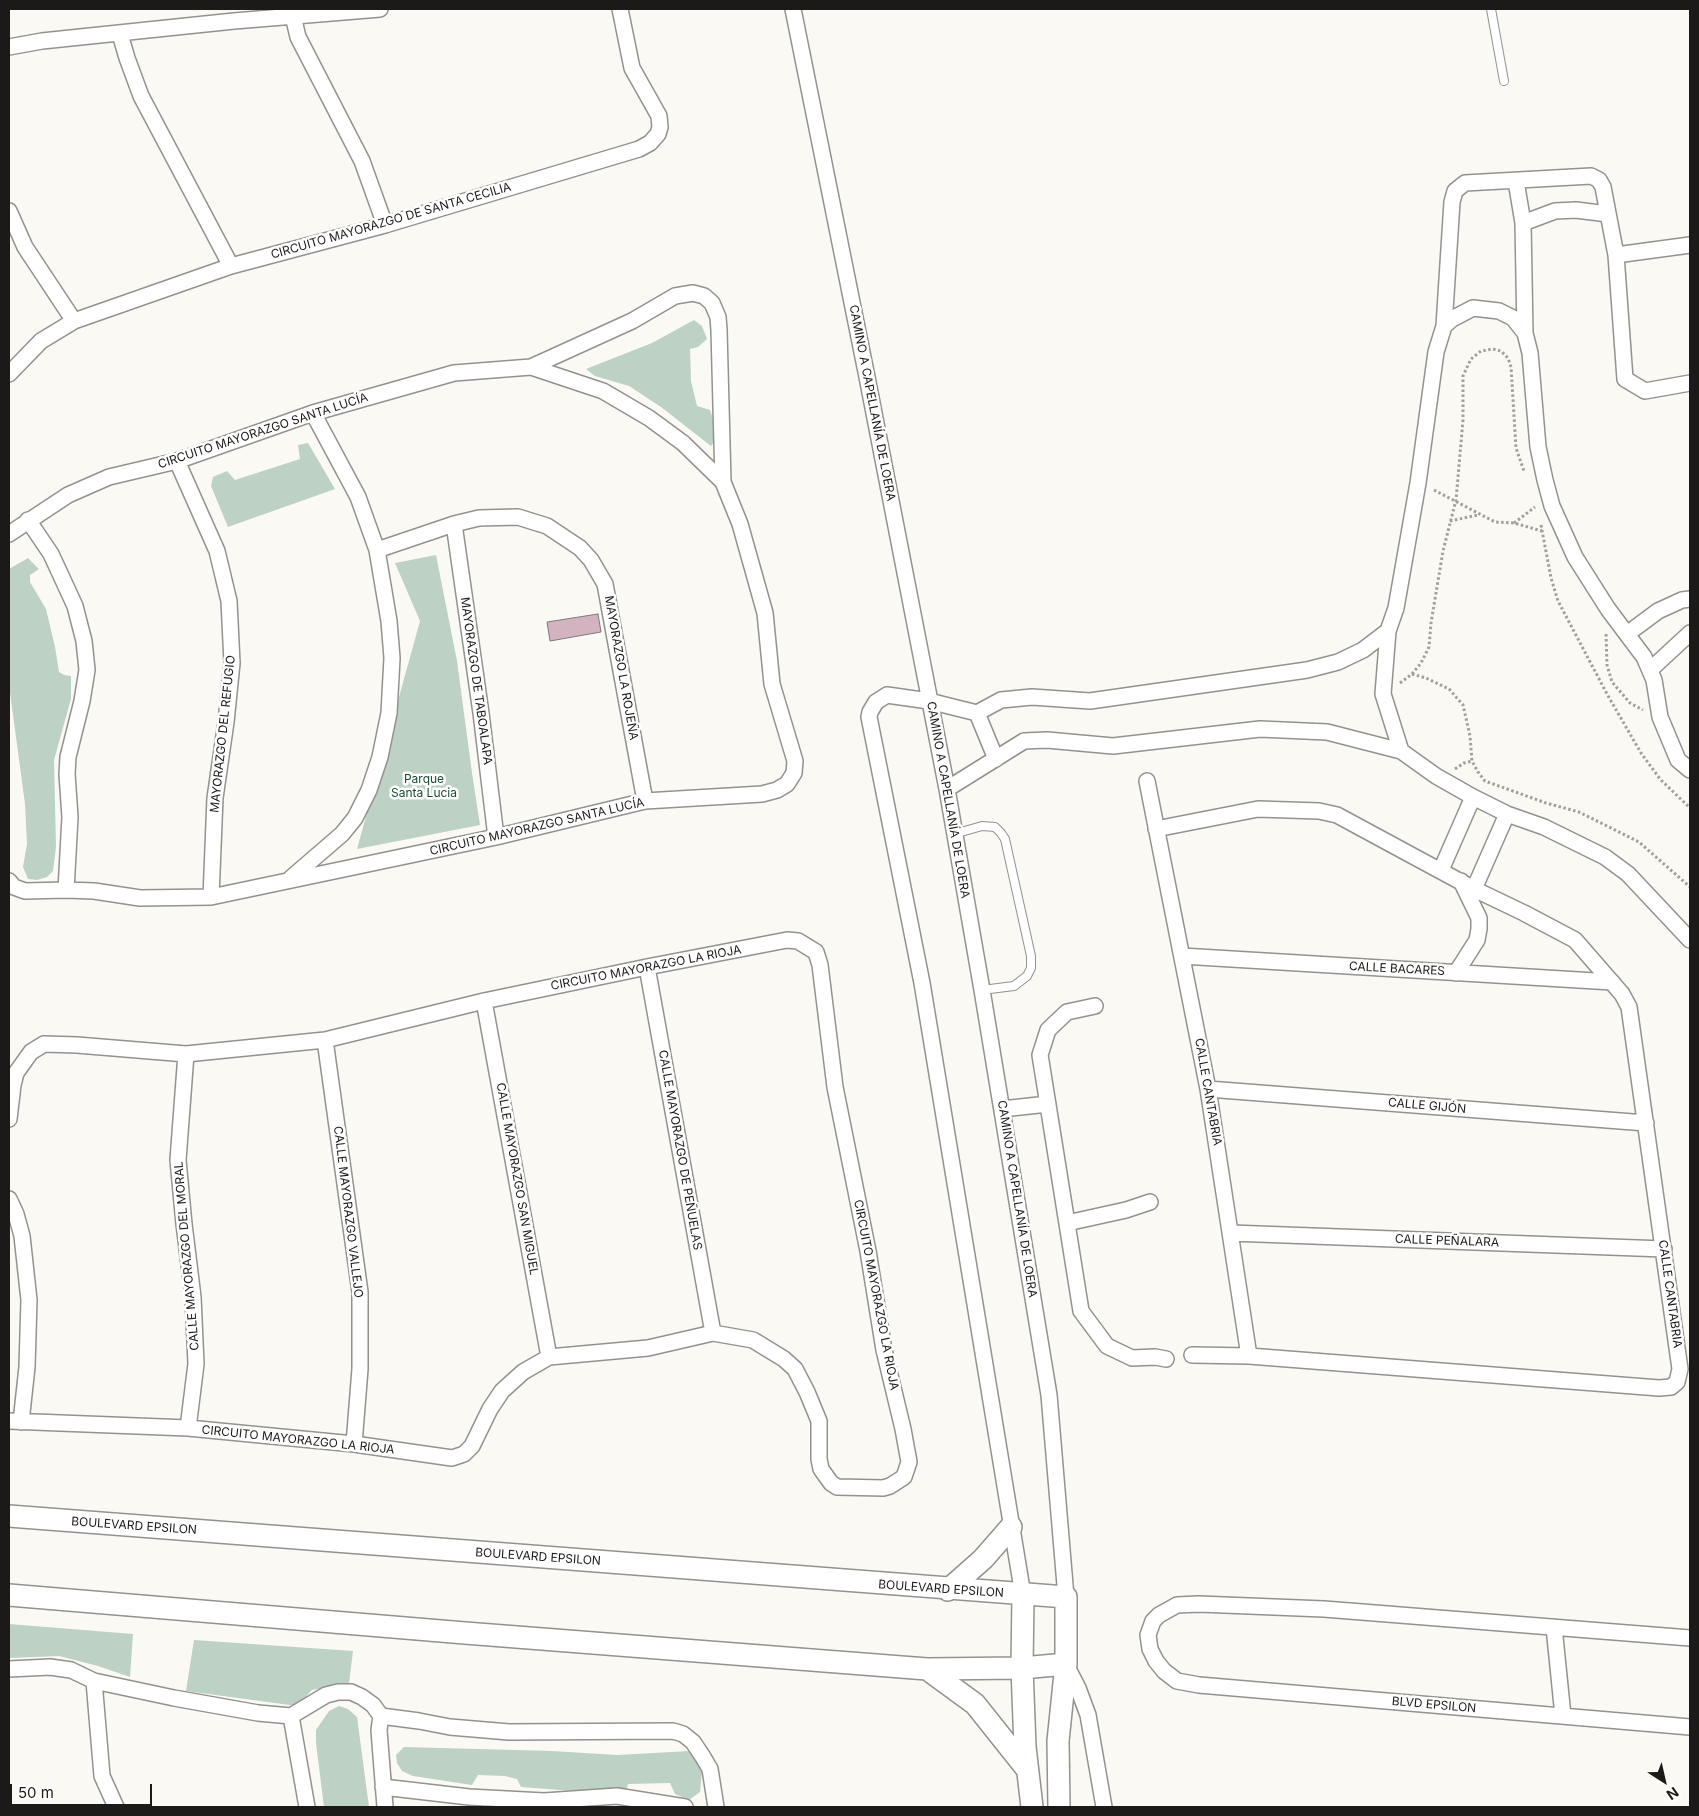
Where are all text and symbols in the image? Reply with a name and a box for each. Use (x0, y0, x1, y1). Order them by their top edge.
street label: CIRCUITO MAYORAZGO DE SANTA CECILIA (269, 180, 513, 262)
street label: CAMINO A CAPELLANÍA DE LOERA (846, 304, 898, 502)
street label: CIRCUITO MAYORAZGO SANTA LUCÍA (156, 390, 370, 472)
street label: MAYORAZGO LA ROJEÑA (601, 595, 641, 741)
street label: MAYORAZGO DE TABOALAPA (457, 596, 495, 766)
street label: MAYORAZGO DEL REFUGIO (208, 655, 238, 813)
street label: CAMINO A CAPELLANÍA DE LOERA (924, 700, 972, 900)
park label: Parque Santa Lucia (391, 772, 457, 800)
street label: CIRCUITO MAYORAZGO SANTA LUCÍA (428, 795, 646, 859)
street label: CIRCUITO MAYORAZGO LA RIOJA (549, 942, 743, 994)
street label: CALLE BACARES (1349, 959, 1445, 979)
street label: CALLE CANTABRIA (1191, 1037, 1225, 1147)
street label: CALLE MAYORAZGO DE PEÑUELAS (655, 1049, 705, 1251)
street label: CALLE MAYORAZGO SAN MIGUEL (493, 1082, 541, 1276)
street label: CALLE GIJÓN (1387, 1095, 1467, 1117)
street label: CAMINO A CAPELLANÍA DE LOERA (994, 1099, 1040, 1299)
street label: CALLE MAYORAZGO VALLEJO (330, 1125, 366, 1299)
street label: CALLE MAYORAZGO DEL MORAL (172, 1161, 202, 1351)
street label: CIRCUITO MAYORAZGO LA RIOJA (850, 1198, 902, 1392)
street label: CALLE PEÑALARA (1395, 1232, 1499, 1250)
street label: CALLE CANTABRIA (1655, 1239, 1685, 1349)
street label: CIRCUITO MAYORAZGO LA RIOJA (201, 1423, 395, 1457)
street label: BOULEVARD EPSILON (71, 1514, 197, 1538)
street label: BOULEVARD EPSILON (475, 1545, 601, 1569)
street label: BOULEVARD EPSILON (878, 1577, 1004, 1601)
street label: BLVD EPSILON (1391, 1694, 1477, 1716)
north arrow (1639, 1756, 1689, 1806)
scale bar (12, 1774, 155, 1806)
text: 50 m (18, 1783, 54, 1802)
text: N (1664, 1784, 1682, 1804)

